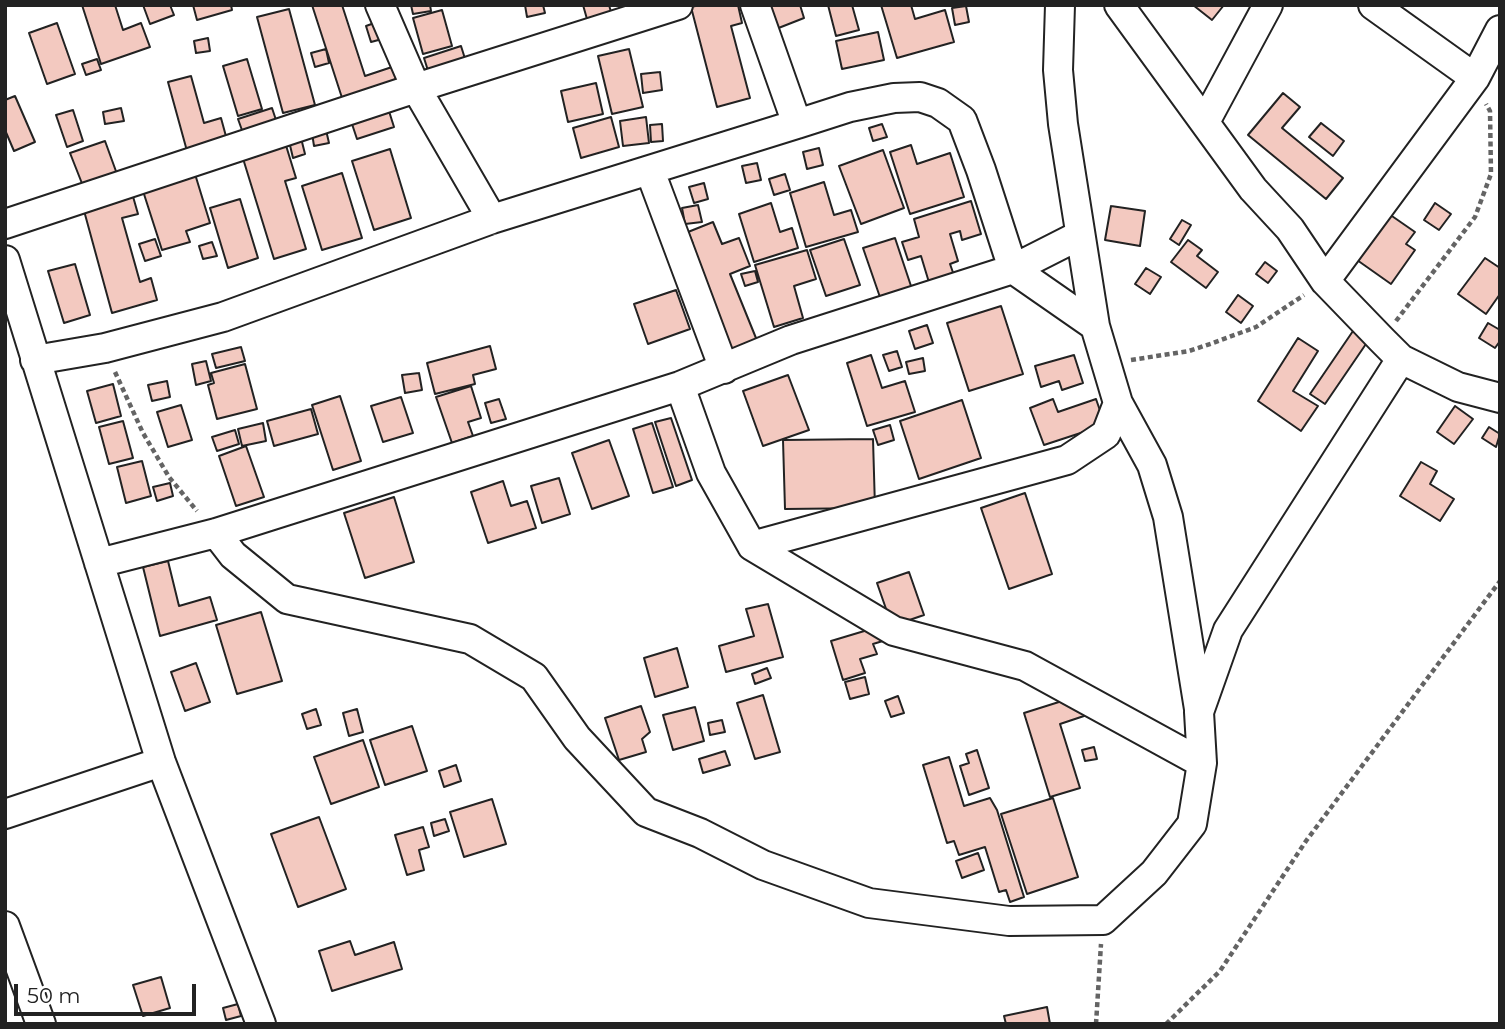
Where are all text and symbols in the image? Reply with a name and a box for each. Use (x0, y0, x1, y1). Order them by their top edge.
scale bar (18, 970, 200, 1014)
text: 50 m (27, 983, 81, 1008)

